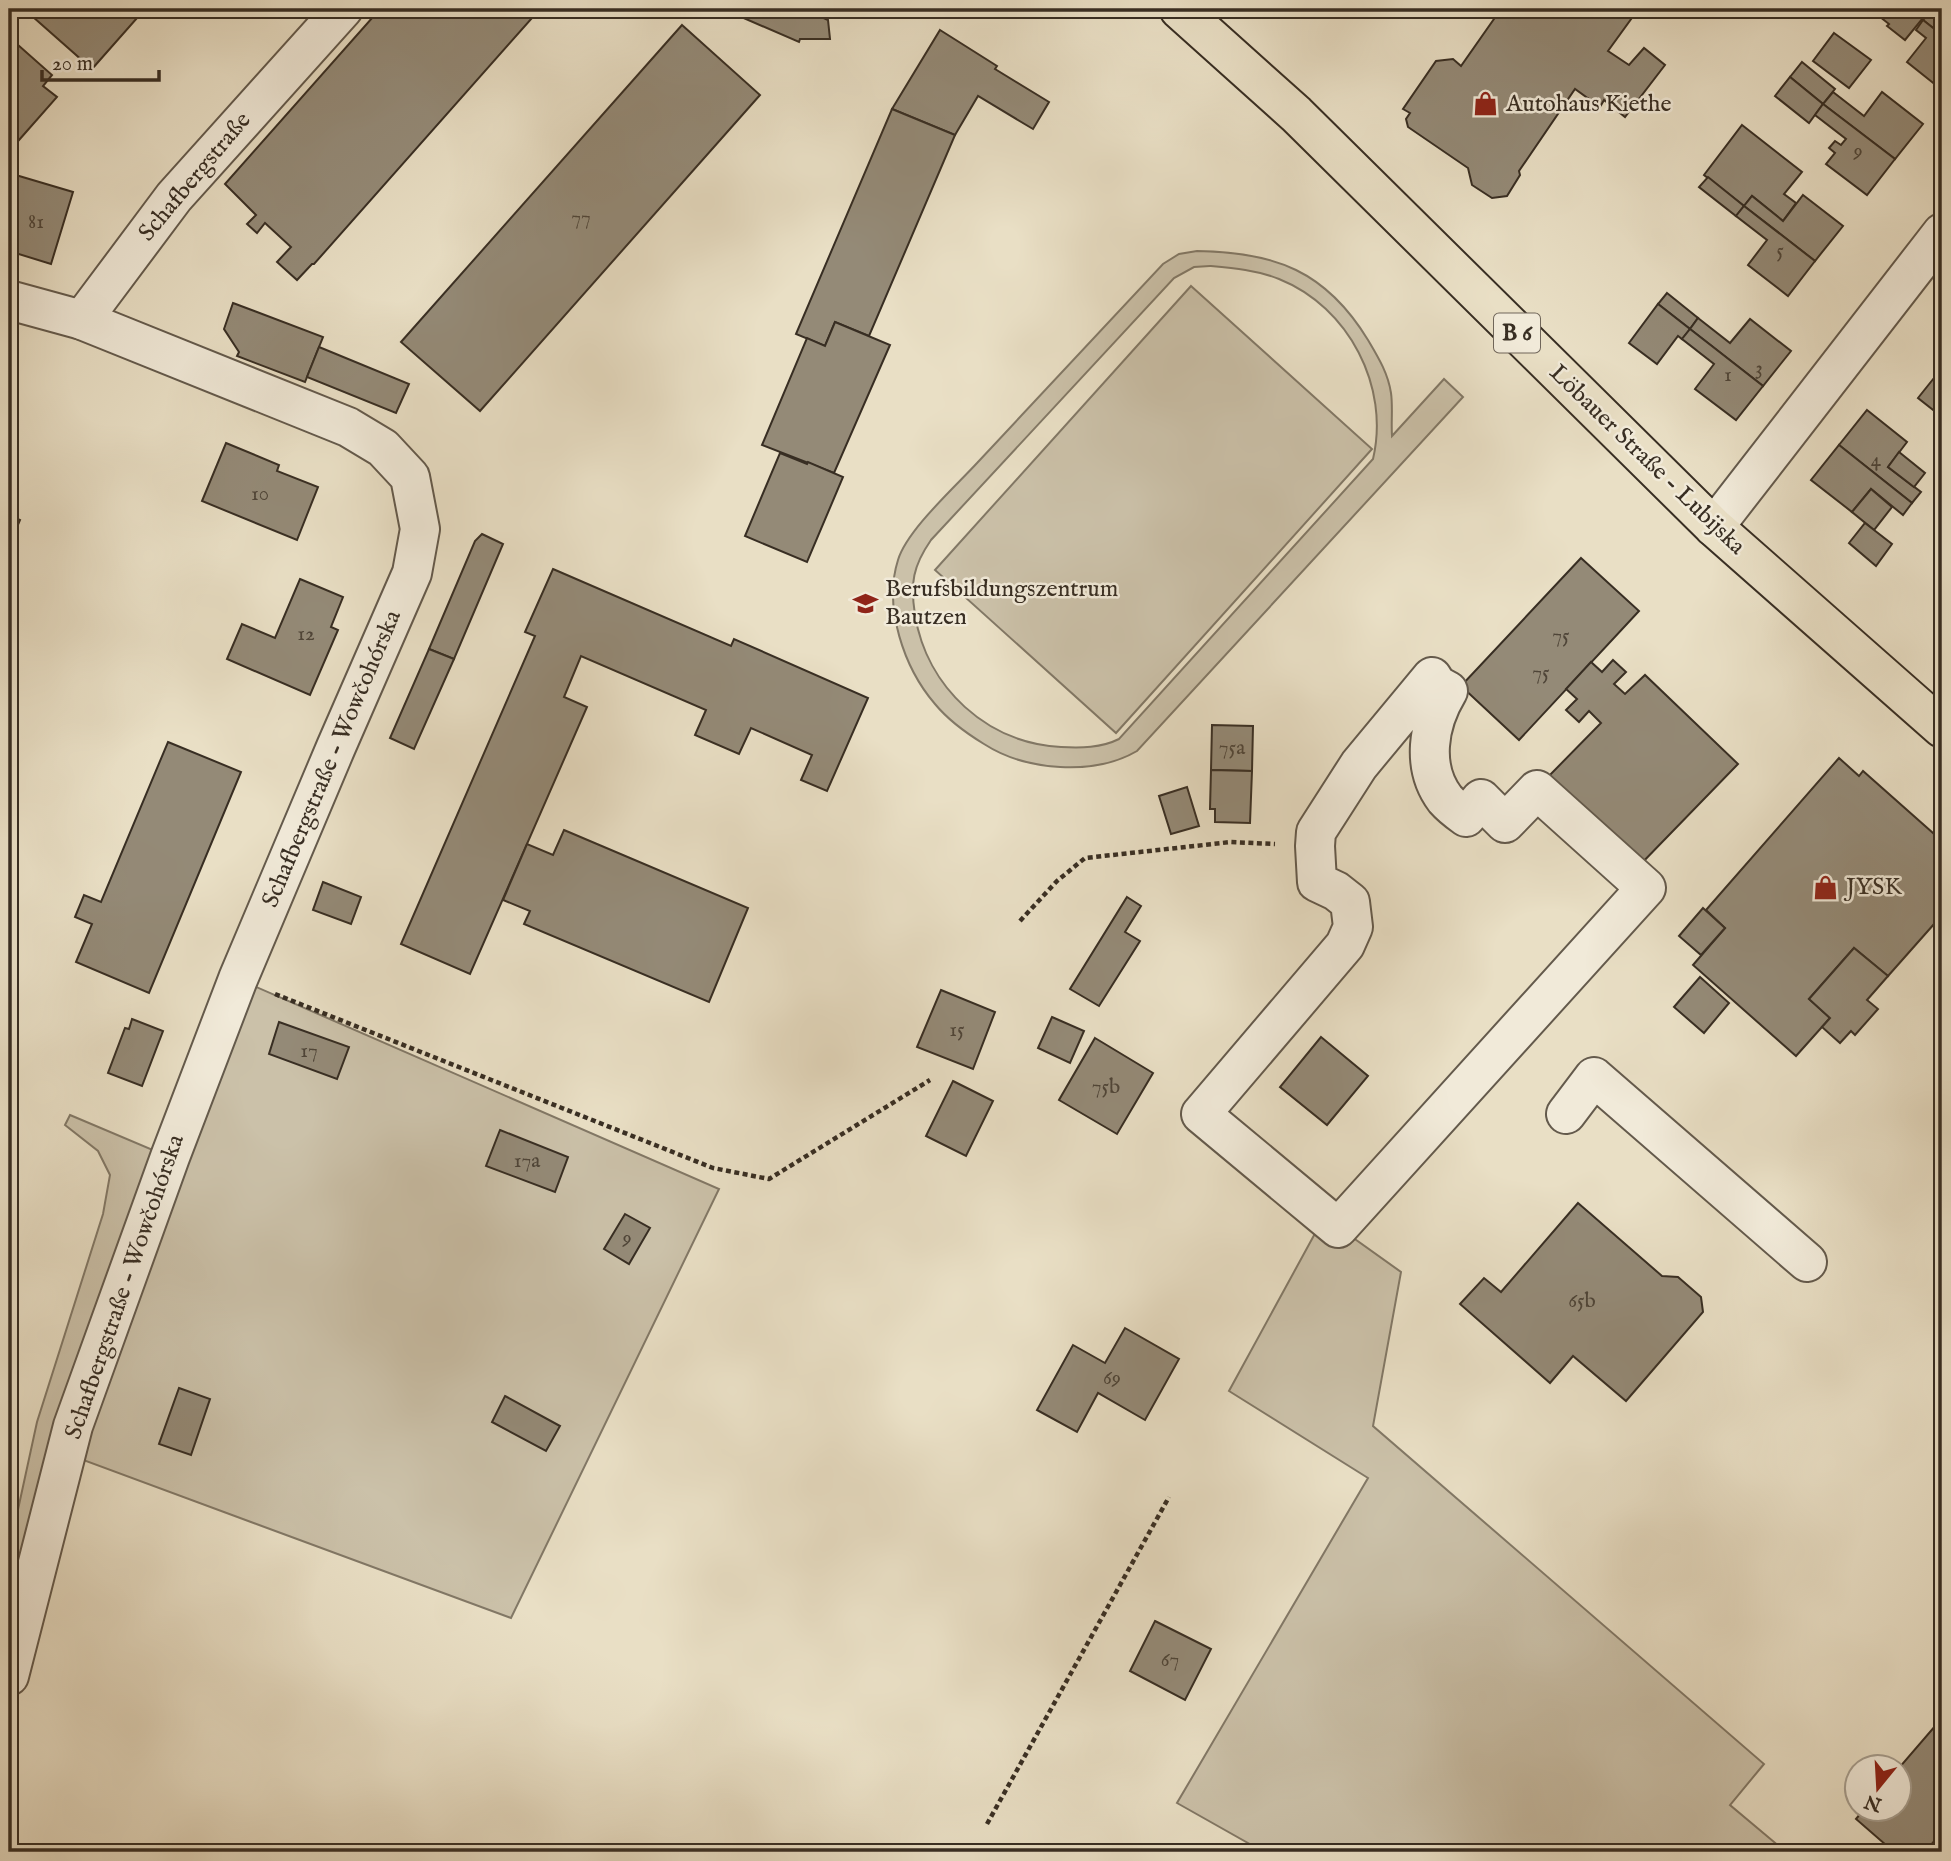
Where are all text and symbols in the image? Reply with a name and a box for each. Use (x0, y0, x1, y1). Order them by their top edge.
scale bar (42, 38, 159, 82)
text: 20 m (52, 51, 93, 78)
place label: Autohaus Kiethe (1505, 89, 1672, 120)
shop icon: Autohaus Kiethe (1472, 90, 1500, 118)
street label: Schafbergstraße (132, 106, 258, 248)
house number: 9 (1852, 138, 1863, 165)
house number: 77 (571, 205, 591, 232)
house number: 81 (28, 209, 44, 236)
house number: 5 (1776, 238, 1784, 265)
road number: B 6 (1494, 314, 1540, 352)
house number: 3 (1755, 355, 1763, 382)
street label: Löbauer Straße - Lubijska (1542, 358, 1752, 562)
house number: 1 (1724, 362, 1732, 389)
house number: 4 (1871, 447, 1882, 474)
house number: 10 (251, 481, 269, 508)
place label: Berufsbildungszentrum Bautzen (885, 574, 1118, 633)
school or university icon: Berufsbildungszentrum Bautzen (851, 589, 879, 617)
street label: Schafbergstraße - Wowčohórska (255, 605, 409, 912)
house number: 12 (297, 621, 315, 648)
house number: 75 (1552, 623, 1570, 650)
house number: 75 (1532, 660, 1550, 687)
house number: 75a (1219, 735, 1246, 762)
place label: JYSK (1843, 872, 1902, 903)
shop icon: JYSK (1812, 873, 1840, 901)
house number: 15 (949, 1017, 965, 1044)
house number: 17 (300, 1038, 318, 1065)
house number: 75b (1092, 1074, 1120, 1101)
street label: Schafbergstraße - Wowčohórska (58, 1130, 192, 1443)
house number: 17a (514, 1148, 541, 1175)
house number: 9 (621, 1225, 632, 1252)
house number: 65b (1568, 1288, 1596, 1315)
house number: 69 (1103, 1365, 1121, 1392)
house number: 67 (1161, 1647, 1179, 1674)
north arrow (1842, 1752, 1912, 1822)
text: N (1861, 1788, 1886, 1817)

